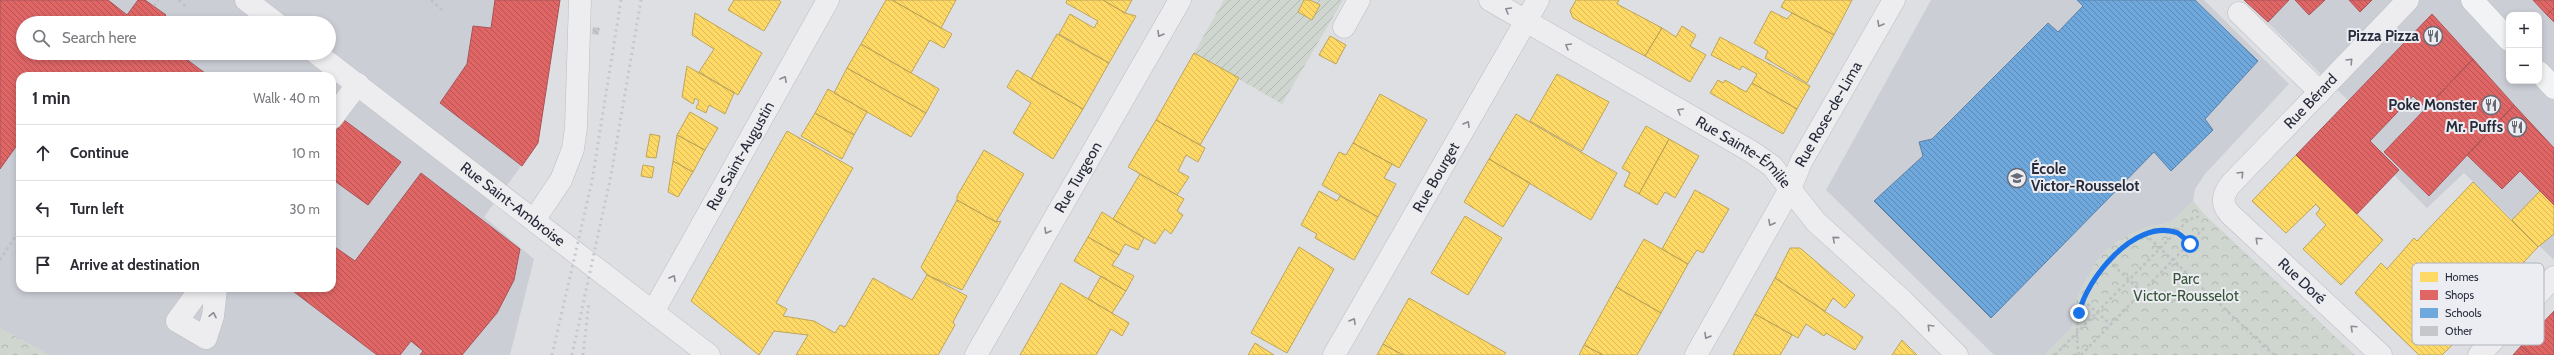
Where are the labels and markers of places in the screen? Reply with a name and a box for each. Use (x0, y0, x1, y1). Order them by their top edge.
restaurant icon: Pizza Pizza (2422, 25, 2444, 47)
place label: Pizza Pizza (2347, 27, 2420, 45)
restaurant icon: Poke Monster (2480, 94, 2502, 116)
place label: Poke Monster (2388, 96, 2477, 114)
restaurant icon: Mr. Puffs (2506, 116, 2528, 138)
place label: Mr. Puffs (2446, 118, 2503, 136)
place label: École Victor-Rousselot (2031, 159, 2139, 195)
school or university icon: École Victor-Rousselot (2006, 167, 2028, 189)

